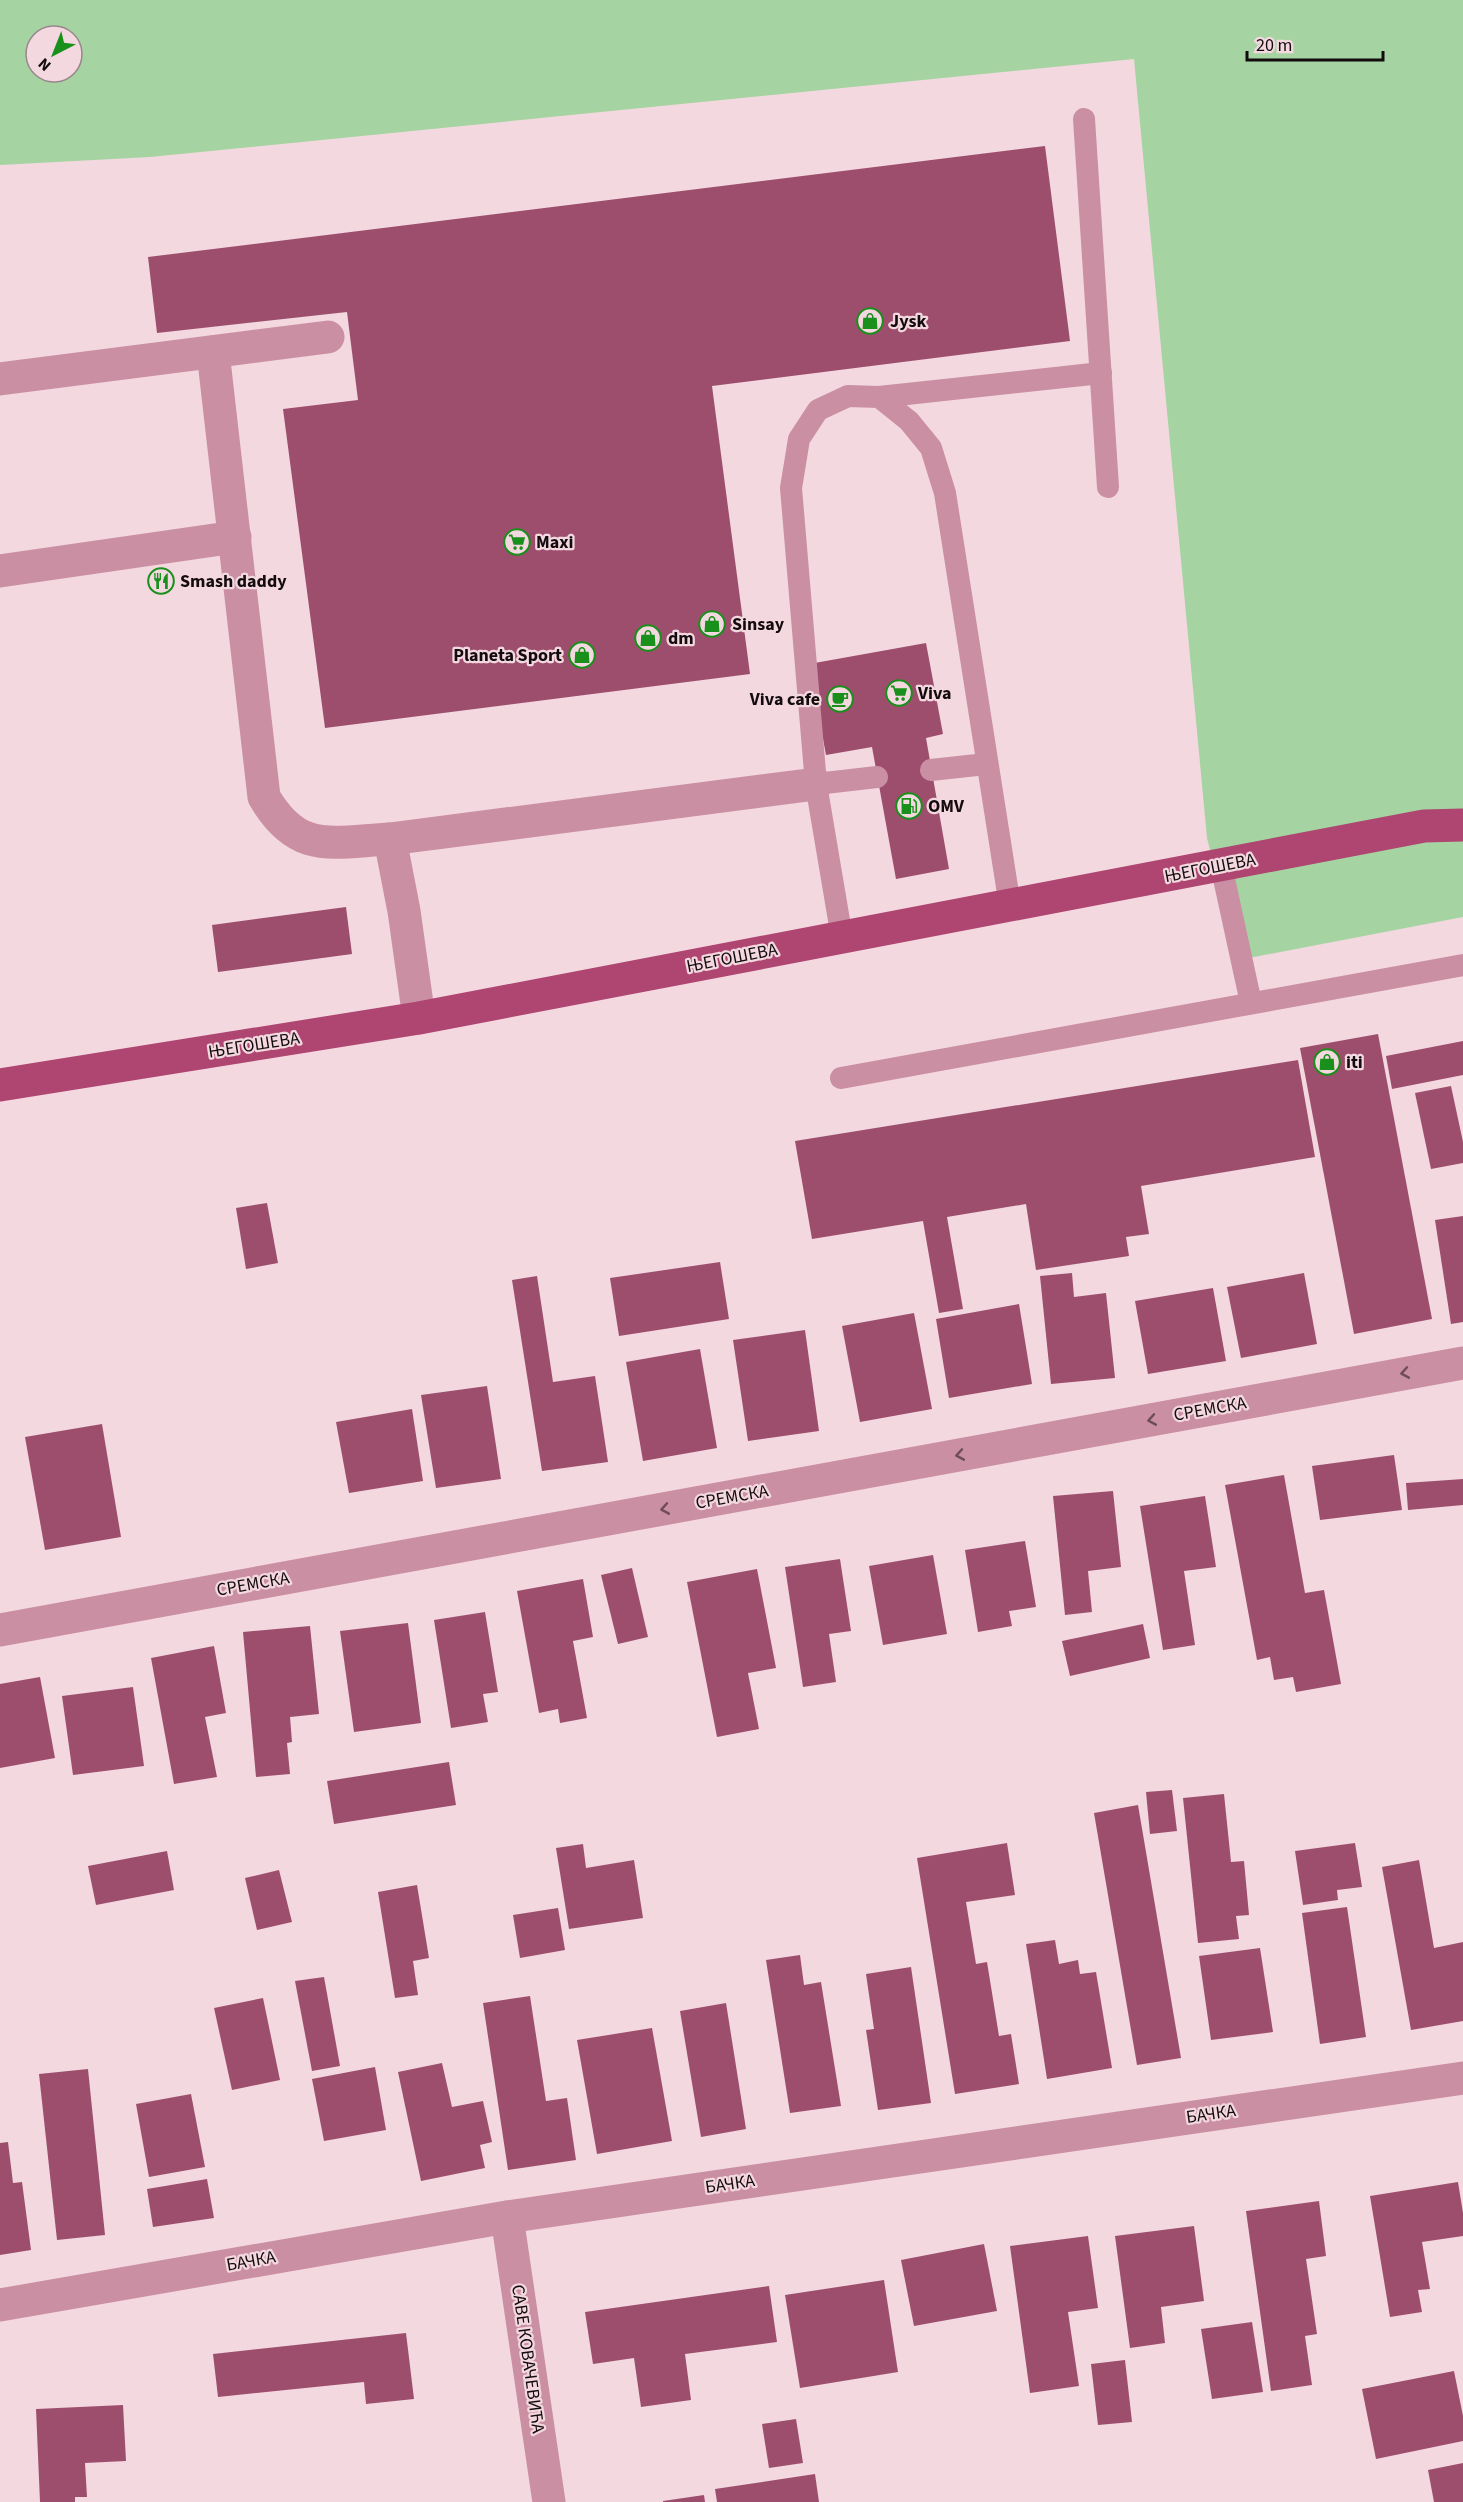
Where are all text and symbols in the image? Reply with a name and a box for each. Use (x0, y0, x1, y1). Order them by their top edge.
north arrow (24, 24, 84, 84)
scale bar (1247, 24, 1384, 62)
text: 20 m (1256, 33, 1292, 58)
text: N (33, 53, 56, 76)
shop icon: Jysk (855, 306, 885, 336)
place label: Jysk (890, 309, 927, 334)
supermarket icon: Maxi (502, 527, 532, 557)
place label: Maxi (536, 530, 573, 555)
restaurant icon: Smash daddy (146, 566, 176, 596)
place label: Smash daddy (180, 569, 287, 594)
shop icon: Sinsay (697, 609, 727, 639)
place label: Sinsay (732, 612, 785, 637)
shop icon: dm (633, 623, 663, 653)
place label: dm (668, 626, 694, 651)
shop icon: Planeta Sport (567, 640, 597, 670)
place label: Planeta Sport (453, 643, 562, 668)
supermarket icon: Viva (884, 678, 914, 708)
place label: Viva (917, 681, 952, 706)
cafe icon: Viva cafe (825, 684, 855, 714)
place label: Viva cafe (749, 687, 820, 712)
fuel station icon: OMV (894, 791, 924, 821)
place label: OMV (928, 794, 965, 819)
street label: ЊЕГОШЕВА (1162, 847, 1258, 889)
street label: ЊЕГОШЕВА (684, 937, 780, 979)
street label: ЊЕГОШЕВА (207, 1025, 302, 1065)
shop icon: iti (1312, 1047, 1342, 1077)
place label: iti (1346, 1050, 1363, 1075)
one-way arrow (1401, 1366, 1411, 1379)
street label: СРЕМСКА (1172, 1390, 1249, 1428)
one-way arrow (1147, 1413, 1157, 1426)
one-way arrow (955, 1448, 965, 1461)
street label: СРЕМСКА (694, 1478, 771, 1516)
one-way arrow (660, 1502, 670, 1515)
street label: СРЕМСКА (215, 1565, 292, 1603)
street label: БАЧКА (1185, 2098, 1238, 2130)
street label: БАЧКА (704, 2168, 757, 2200)
street label: БАЧКА (224, 2244, 278, 2278)
street label: САВЕ КОВАЧЕВИЋА (505, 2283, 551, 2435)

